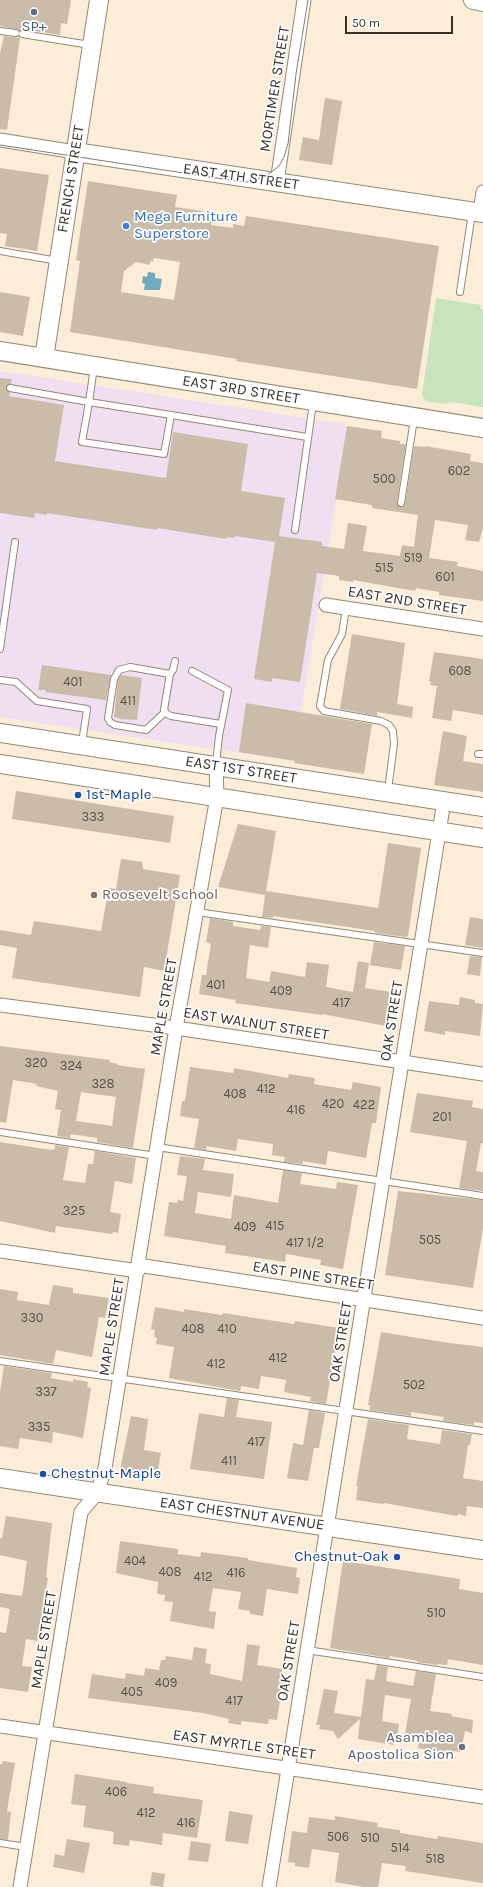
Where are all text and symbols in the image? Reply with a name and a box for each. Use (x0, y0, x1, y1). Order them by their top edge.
marker: SP+ (29, 7, 39, 17)
scale bar (347, 8, 455, 34)
text: 50 m (352, 16, 380, 30)
place label: SP+ (21, 18, 47, 36)
street label: MORTIMER STREET (256, 25, 294, 153)
street label: FRENCH STREET (54, 124, 88, 234)
street label: EAST 4TH STREET (182, 160, 300, 194)
place label: Mega Furniture Superstore (134, 208, 238, 243)
marker: Mega Furniture Superstore (121, 221, 131, 231)
street label: EAST 3RD STREET (181, 372, 301, 408)
house number: 602 (448, 463, 470, 479)
house number: 500 (373, 471, 395, 487)
house number: 519 (403, 550, 423, 566)
house number: 515 (375, 560, 393, 576)
house number: 601 (435, 569, 455, 585)
street label: EAST 2ND STREET (346, 583, 468, 619)
house number: 608 (448, 663, 472, 679)
house number: 401 (63, 674, 83, 690)
house number: 411 (120, 693, 136, 709)
street label: EAST 1ST STREET (184, 752, 298, 788)
place label: 1st-Maple (86, 786, 151, 804)
marker: 1st-Maple (73, 790, 83, 800)
house number: 333 (81, 809, 105, 825)
place label: Roosevelt School (102, 886, 218, 904)
marker: Roosevelt School (89, 890, 99, 900)
street label: MAPLE STREET (147, 957, 181, 1057)
house number: 401 (206, 977, 226, 993)
street label: OAK STREET (377, 980, 407, 1062)
house number: 409 (270, 983, 292, 999)
house number: 417 (332, 995, 350, 1011)
street label: EAST WALNUT STREET (182, 1004, 330, 1044)
house number: 320 (25, 1055, 47, 1071)
house number: 324 (60, 1058, 82, 1074)
house number: 328 (91, 1076, 115, 1092)
house number: 412 (256, 1081, 276, 1097)
house number: 408 (224, 1086, 246, 1102)
house number: 420 (322, 1096, 344, 1112)
house number: 422 (353, 1097, 375, 1113)
house number: 416 (287, 1102, 305, 1118)
house number: 201 (432, 1109, 452, 1125)
house number: 325 (63, 1203, 85, 1219)
house number: 415 (266, 1218, 284, 1234)
house number: 409 (234, 1219, 256, 1235)
house number: 505 (419, 1232, 441, 1248)
house number: 417 1/2 (286, 1235, 324, 1251)
street label: EAST PINE STREET (251, 1258, 375, 1294)
street label: MAPLE STREET (95, 1277, 129, 1377)
street label: OAK STREET (326, 1301, 356, 1383)
house number: 330 (20, 1310, 44, 1326)
house number: 408 (182, 1321, 204, 1337)
house number: 410 (217, 1321, 237, 1337)
house number: 412 (268, 1350, 288, 1366)
house number: 412 (206, 1356, 226, 1372)
house number: 502 (403, 1377, 425, 1393)
house number: 337 (35, 1384, 57, 1400)
house number: 335 (28, 1419, 50, 1435)
house number: 417 (247, 1434, 265, 1450)
house number: 411 (221, 1453, 237, 1469)
place label: Chestnut-Maple (51, 1465, 161, 1483)
marker: Chestnut-Maple (38, 1469, 48, 1479)
street label: EAST CHESTNUT AVENUE (159, 1494, 325, 1534)
place label: Chestnut-Oak (294, 1548, 389, 1566)
marker: Chestnut-Oak (392, 1552, 402, 1562)
house number: 404 (124, 1553, 146, 1569)
house number: 408 (159, 1564, 181, 1580)
house number: 416 (227, 1565, 245, 1581)
house number: 412 (193, 1569, 213, 1585)
street label: MAPLE STREET (27, 1590, 61, 1690)
house number: 510 (426, 1605, 446, 1621)
street label: OAK STREET (274, 1620, 304, 1702)
house number: 409 (155, 1675, 177, 1691)
house number: 405 (121, 1684, 143, 1700)
house number: 417 (225, 1693, 243, 1709)
street label: EAST MYRTLE STREET (171, 1726, 317, 1764)
place label: Asamblea Apostolica Sion (348, 1729, 454, 1764)
marker: Asamblea Apostolica Sion (457, 1742, 467, 1752)
house number: 406 (105, 1784, 127, 1800)
house number: 412 (136, 1805, 156, 1821)
house number: 416 (177, 1815, 195, 1831)
house number: 506 (327, 1829, 349, 1845)
house number: 510 (360, 1830, 380, 1846)
house number: 514 (391, 1840, 409, 1856)
house number: 518 (425, 1851, 445, 1867)

